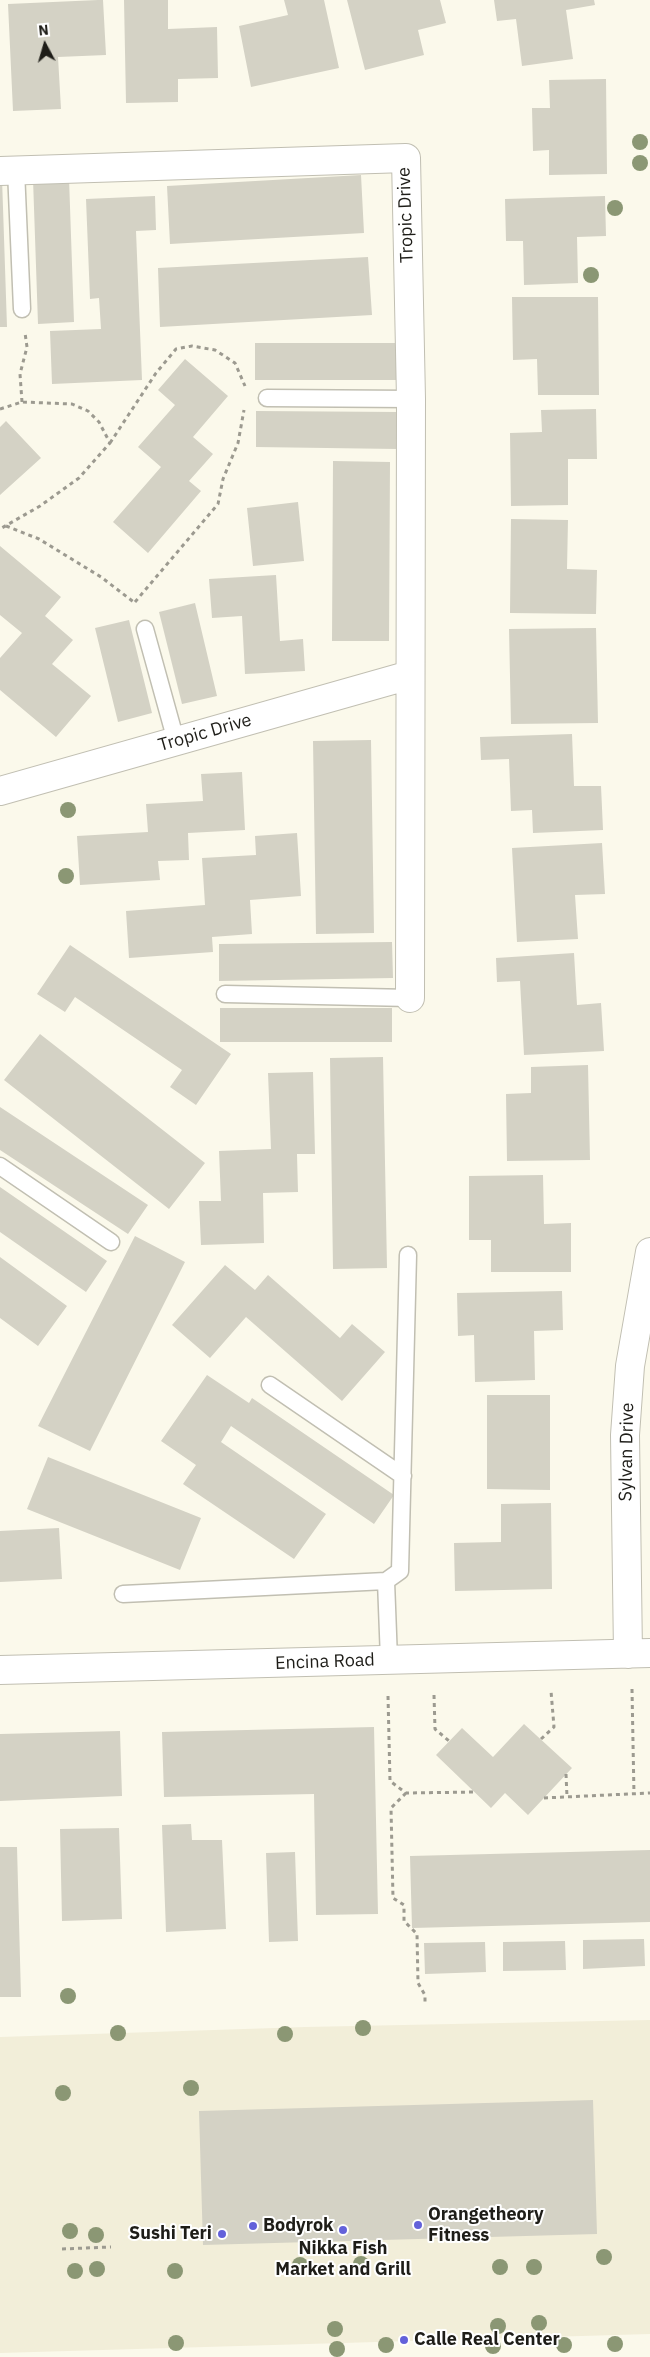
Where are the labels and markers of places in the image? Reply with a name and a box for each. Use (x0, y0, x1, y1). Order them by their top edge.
place label: Orangetheory Fitness (428, 2204, 544, 2246)
place label: Bodyrok (263, 2215, 333, 2237)
marker: Orangetheory Fitness (412, 2219, 424, 2231)
marker: Bodyrok (247, 2220, 259, 2232)
place label: Sushi Teri (129, 2223, 212, 2245)
marker: Nikka Fish Market and Grill (337, 2224, 349, 2236)
marker: Sushi Teri (216, 2228, 228, 2240)
place label: Nikka Fish Market and Grill (275, 2238, 411, 2280)
place label: Calle Real Center (414, 2329, 560, 2351)
marker: Calle Real Center (398, 2334, 410, 2346)

